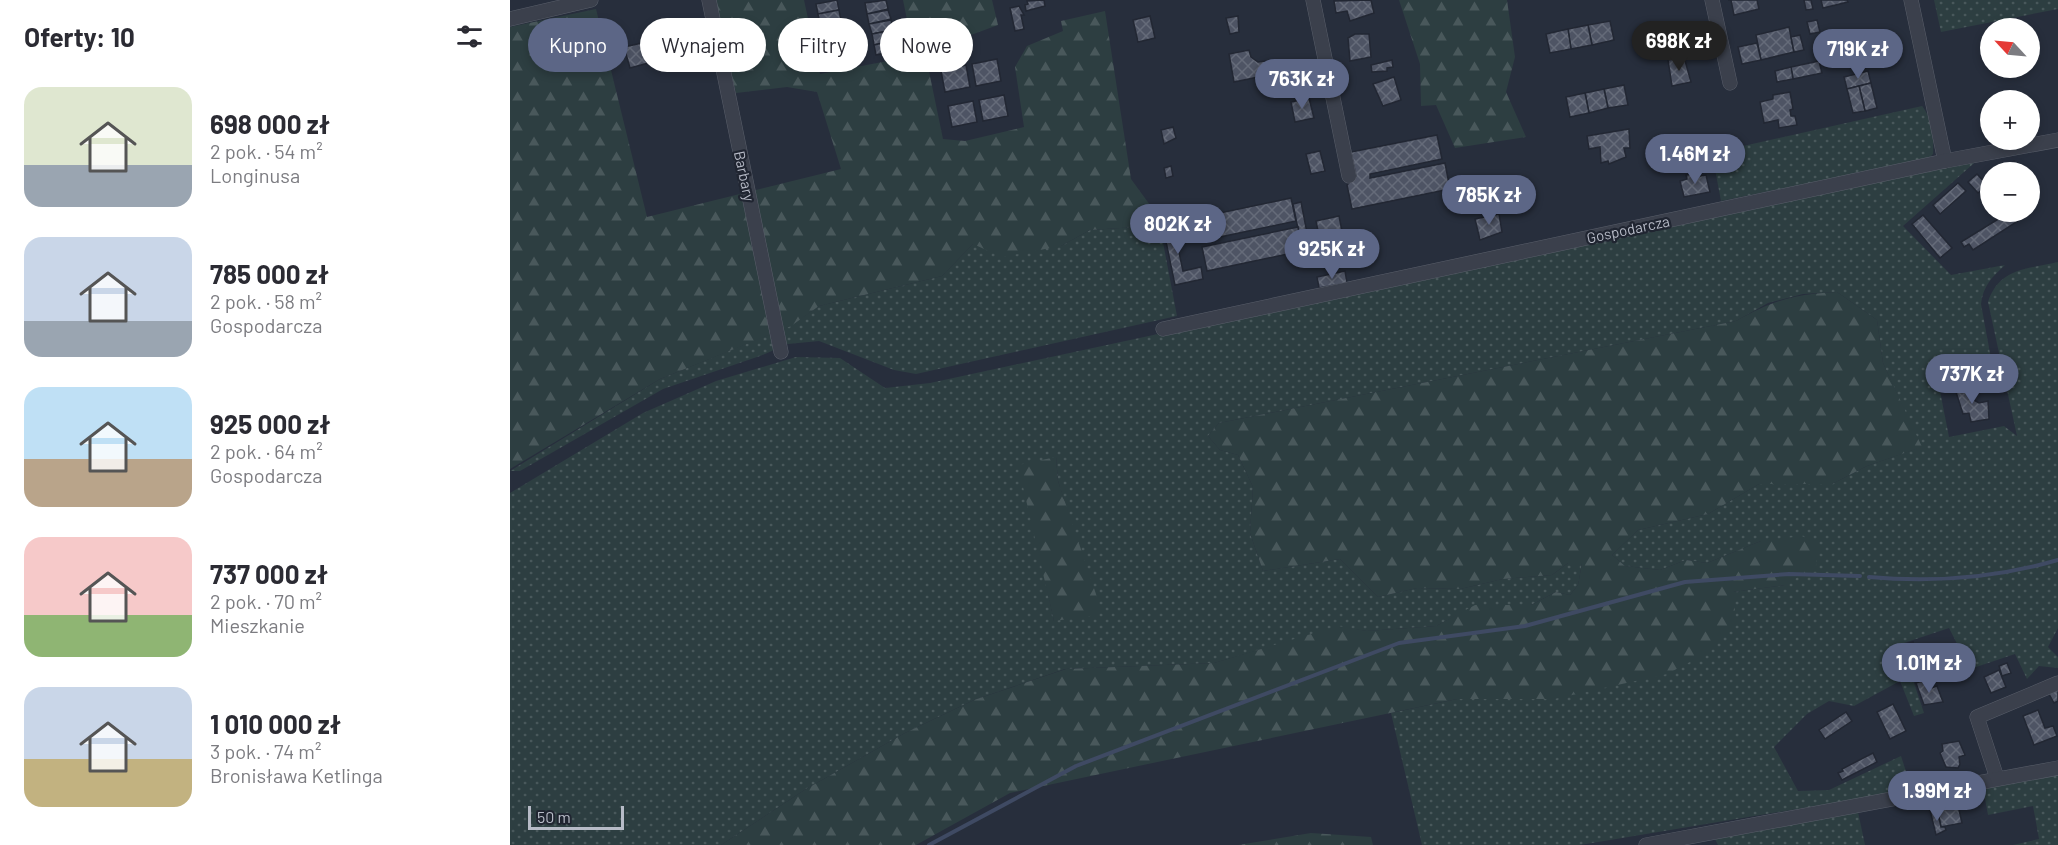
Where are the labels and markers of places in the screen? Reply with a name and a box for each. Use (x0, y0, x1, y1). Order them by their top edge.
pin: 698K zł (1624, 21, 1734, 72)
pin: 719K zł (1803, 29, 1913, 80)
pin: 763K zł (1247, 59, 1357, 110)
pin: 1.46M zł (1633, 134, 1757, 185)
pin: 785K zł (1434, 175, 1544, 226)
pin: 802K zł (1123, 204, 1233, 255)
pin: 925K zł (1277, 229, 1387, 280)
pin: 737K zł (1917, 354, 2027, 405)
pin: 1.01M zł (1867, 643, 1991, 694)
pin: 1.99M zł (1875, 771, 1999, 822)

